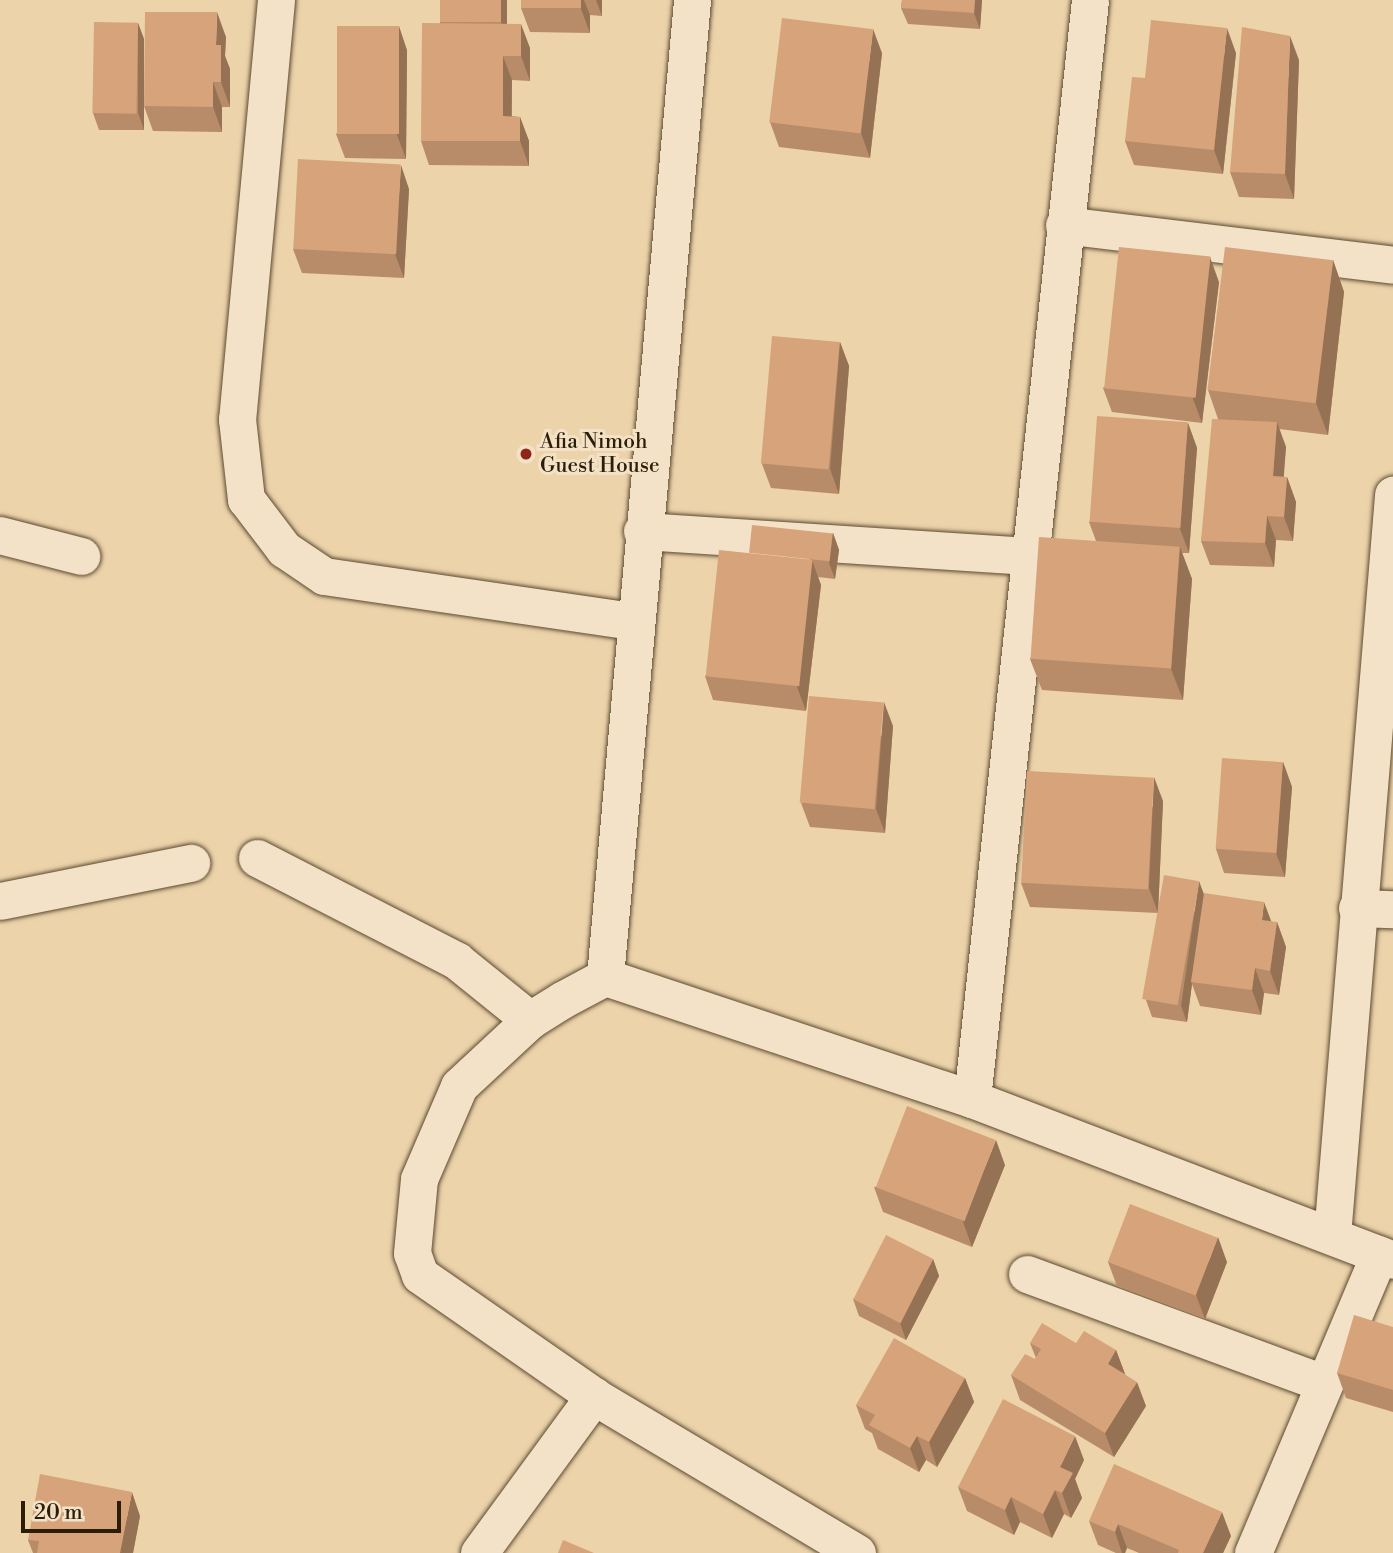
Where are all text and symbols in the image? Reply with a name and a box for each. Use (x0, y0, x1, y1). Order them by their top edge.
place label: Afia Nimoh Guest House (540, 429, 660, 479)
marker: Afia Nimoh Guest House (518, 446, 534, 462)
scale bar (24, 1486, 124, 1530)
text: 20 m (34, 1500, 83, 1526)

